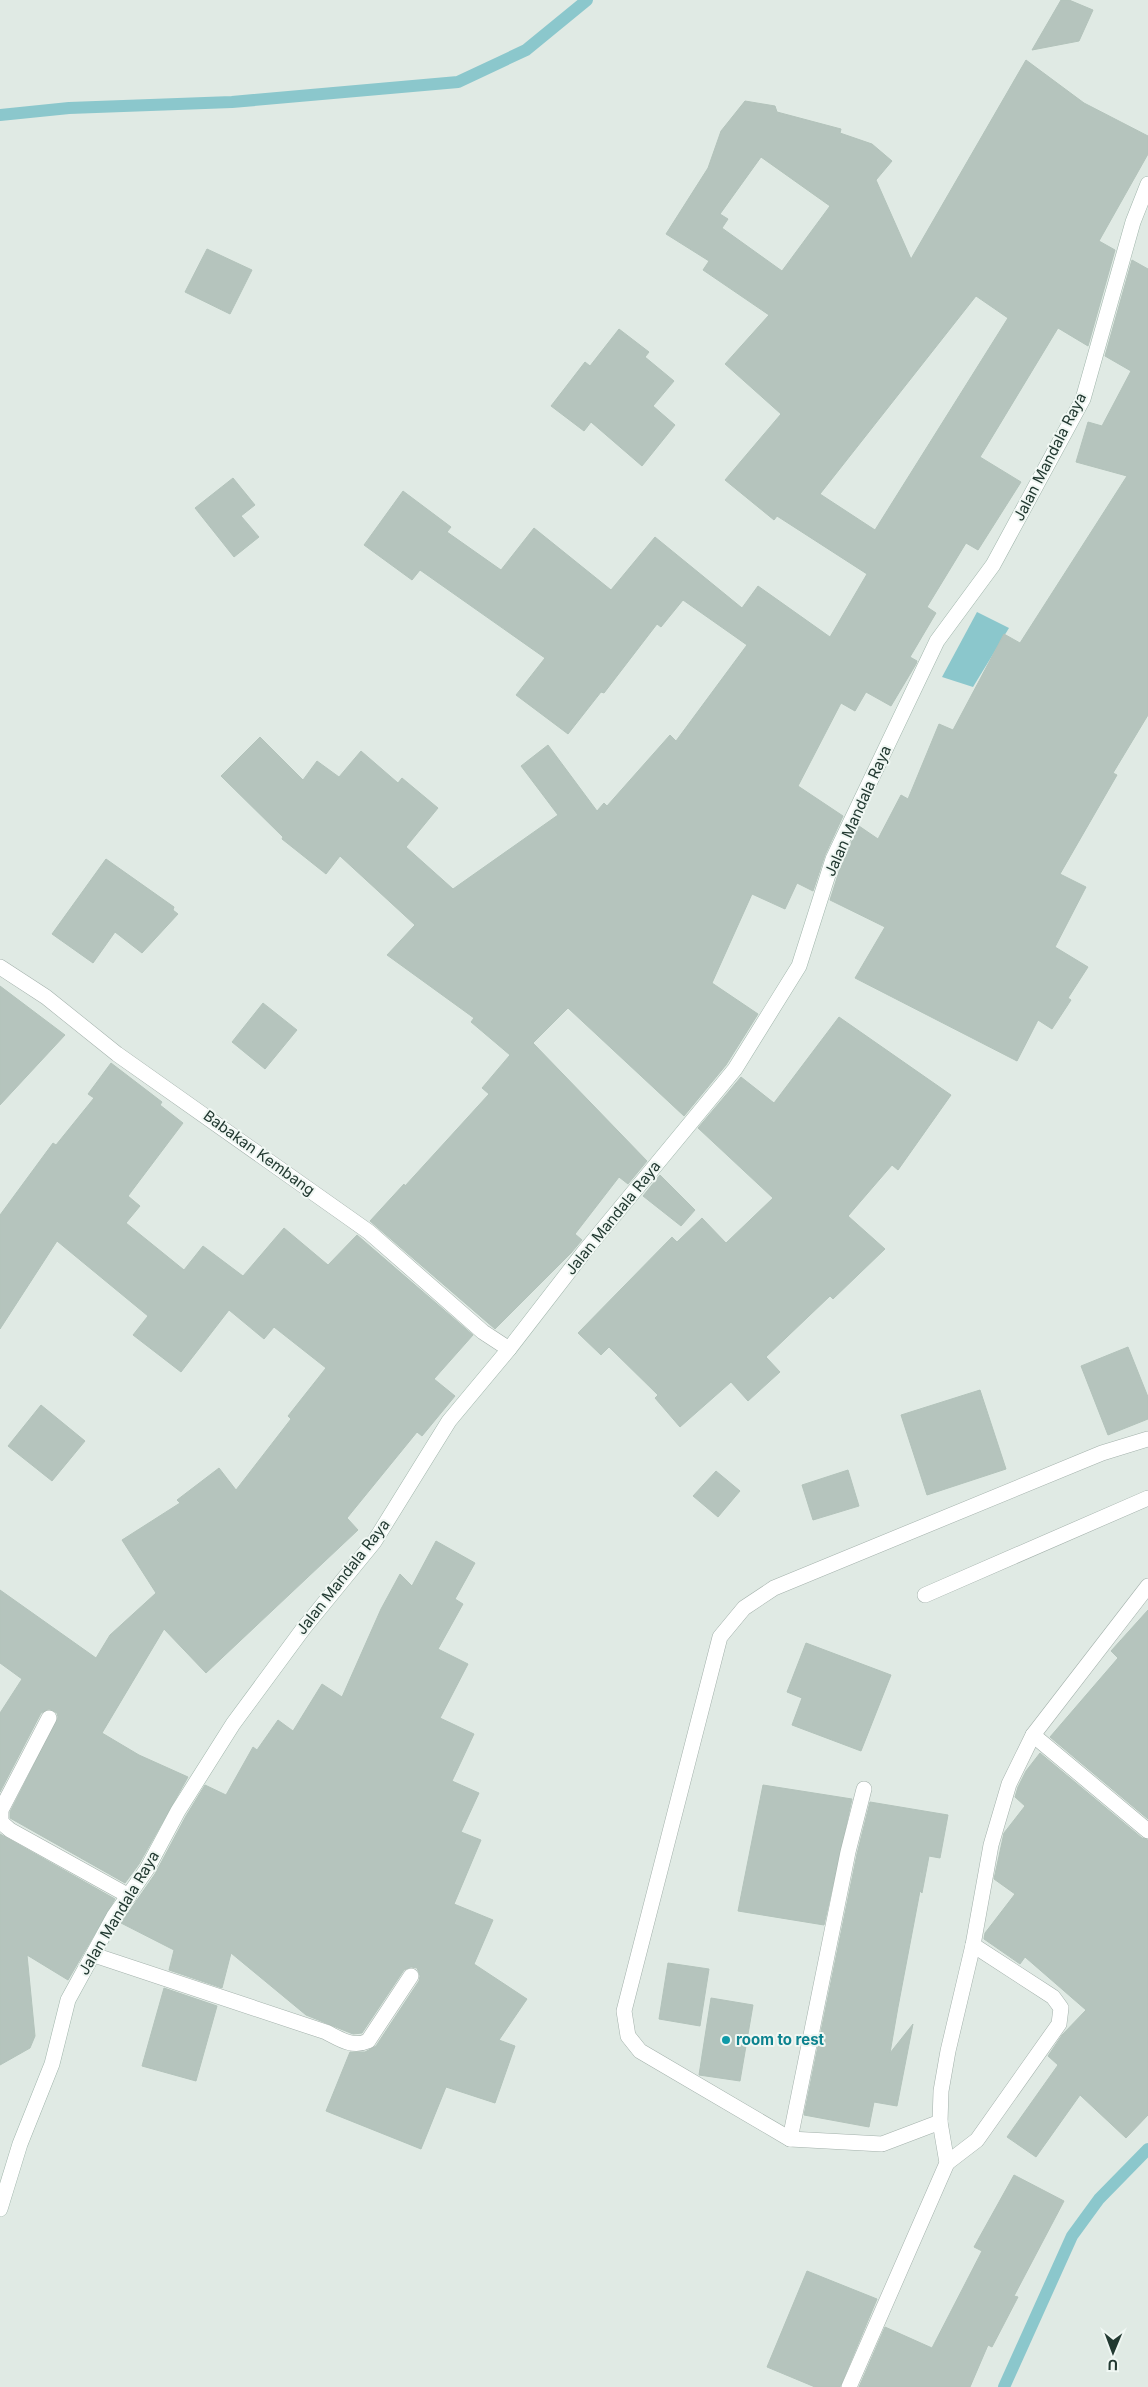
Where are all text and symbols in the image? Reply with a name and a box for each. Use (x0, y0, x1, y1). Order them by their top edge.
street label: Jalan Mandala Raya (1009, 389, 1090, 524)
street label: Jalan Mandala Raya (820, 742, 895, 879)
street label: Babakan Kembang (200, 1106, 319, 1199)
street label: Jalan Mandala Raya (561, 1157, 664, 1279)
street label: Jalan Mandala Raya (292, 1515, 394, 1638)
street label: Jalan Mandala Raya (74, 1847, 163, 1978)
place label: room to rest (736, 2030, 825, 2049)
marker: room to rest (720, 2034, 732, 2046)
north arrow (1088, 2327, 1138, 2377)
text: U (1107, 2357, 1118, 2374)

